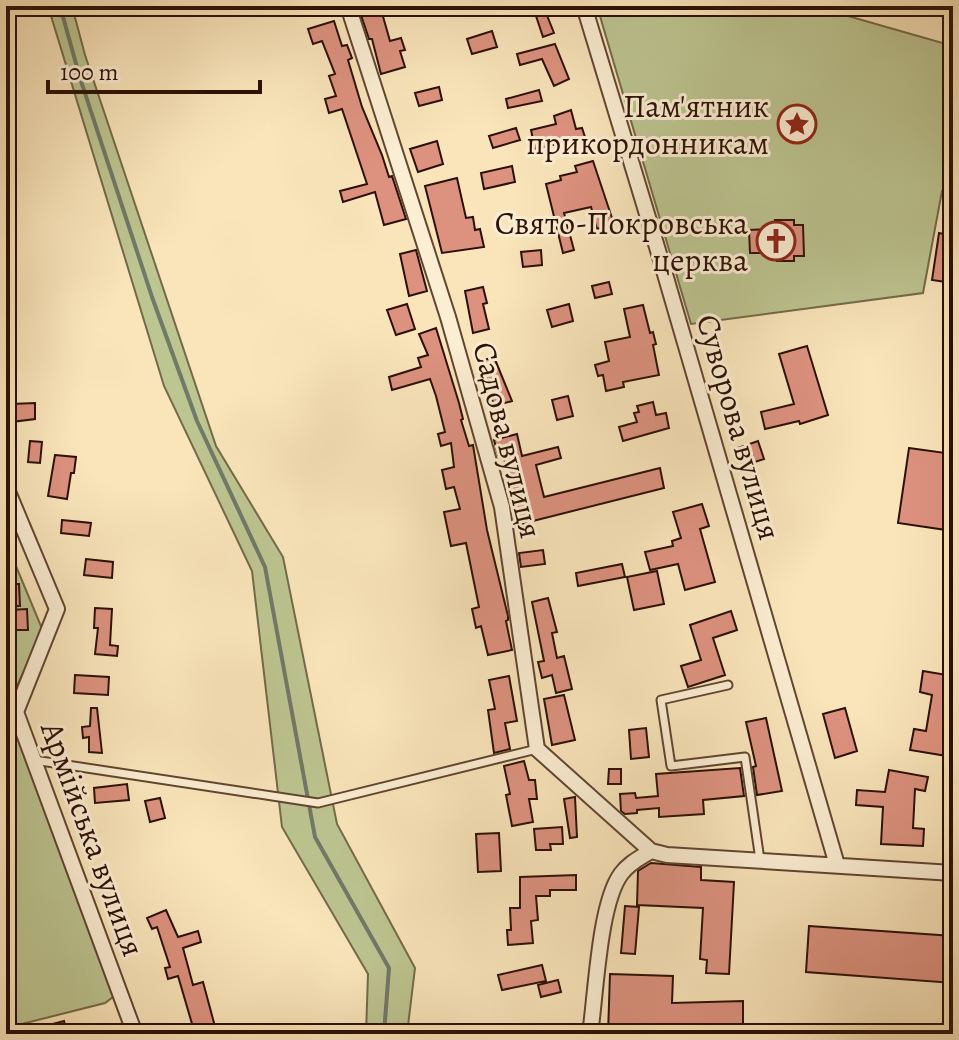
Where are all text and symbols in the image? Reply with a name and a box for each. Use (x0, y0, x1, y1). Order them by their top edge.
scale bar (48, 44, 260, 94)
text: 100 m (60, 56, 119, 88)
place label: Пам'ятник прикордонникам (526, 84, 769, 165)
place icon: Пам'ятник прикордонникам (776, 103, 818, 145)
place label: Свято-Покровська церква (495, 201, 748, 282)
church icon: Свято-Покровська церква (755, 220, 797, 262)
street label: Суворова вулиця (686, 309, 792, 545)
street label: Садова вулиця (462, 337, 554, 543)
street label: Армійська вулиця (30, 715, 156, 962)

